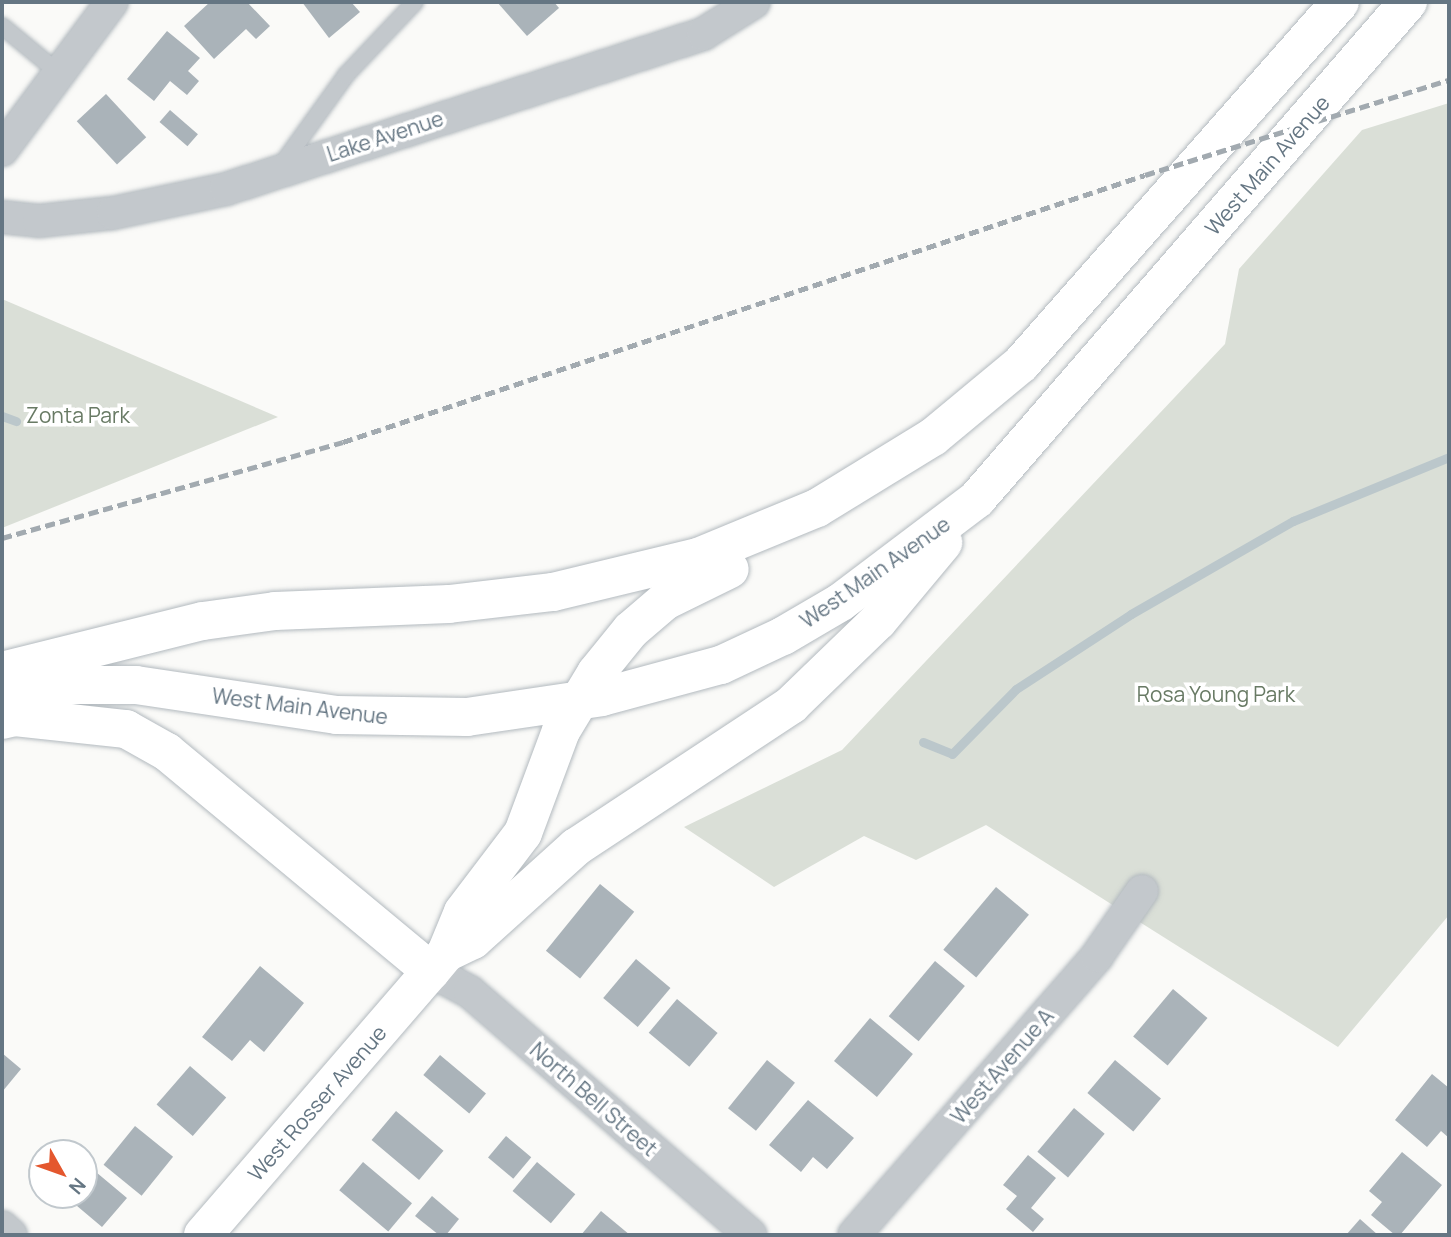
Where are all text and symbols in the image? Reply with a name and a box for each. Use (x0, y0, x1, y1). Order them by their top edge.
street label: West Main Avenue (1199, 90, 1335, 240)
street label: Lake Avenue (324, 105, 446, 167)
park label: Zonta Park (26, 402, 130, 428)
street label: West Main Avenue (795, 511, 955, 633)
park label: Rosa Young Park (1137, 681, 1295, 707)
street label: West Main Avenue (211, 683, 389, 729)
street label: West Avenue A (945, 1004, 1059, 1128)
street label: West Rosser Avenue (243, 1020, 391, 1186)
street label: North Bell Street (525, 1037, 663, 1161)
north arrow (28, 1139, 98, 1209)
text: N (63, 1173, 92, 1200)

